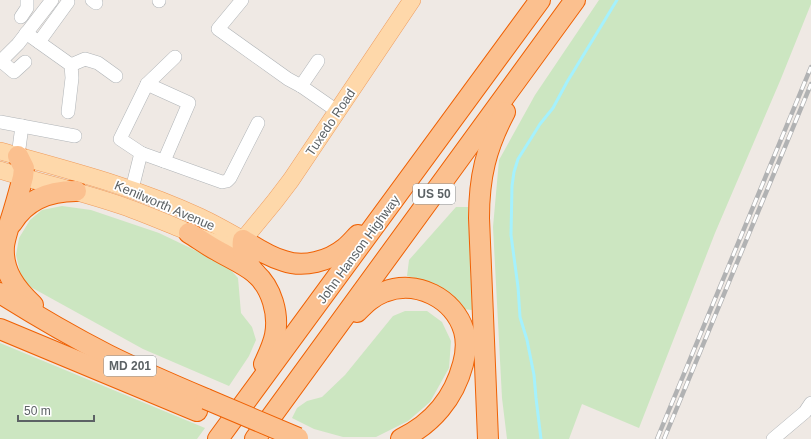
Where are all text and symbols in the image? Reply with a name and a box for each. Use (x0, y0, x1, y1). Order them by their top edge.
street label: Tuxedo Road (303, 86, 358, 159)
street label: Kenilworth Avenue (112, 178, 217, 233)
road number: US 50 (413, 184, 455, 204)
street label: John Hanson Highway (314, 192, 403, 306)
road number: MD 201 (104, 356, 156, 376)
scale bar (18, 397, 94, 423)
text: 50 m (24, 404, 51, 418)

